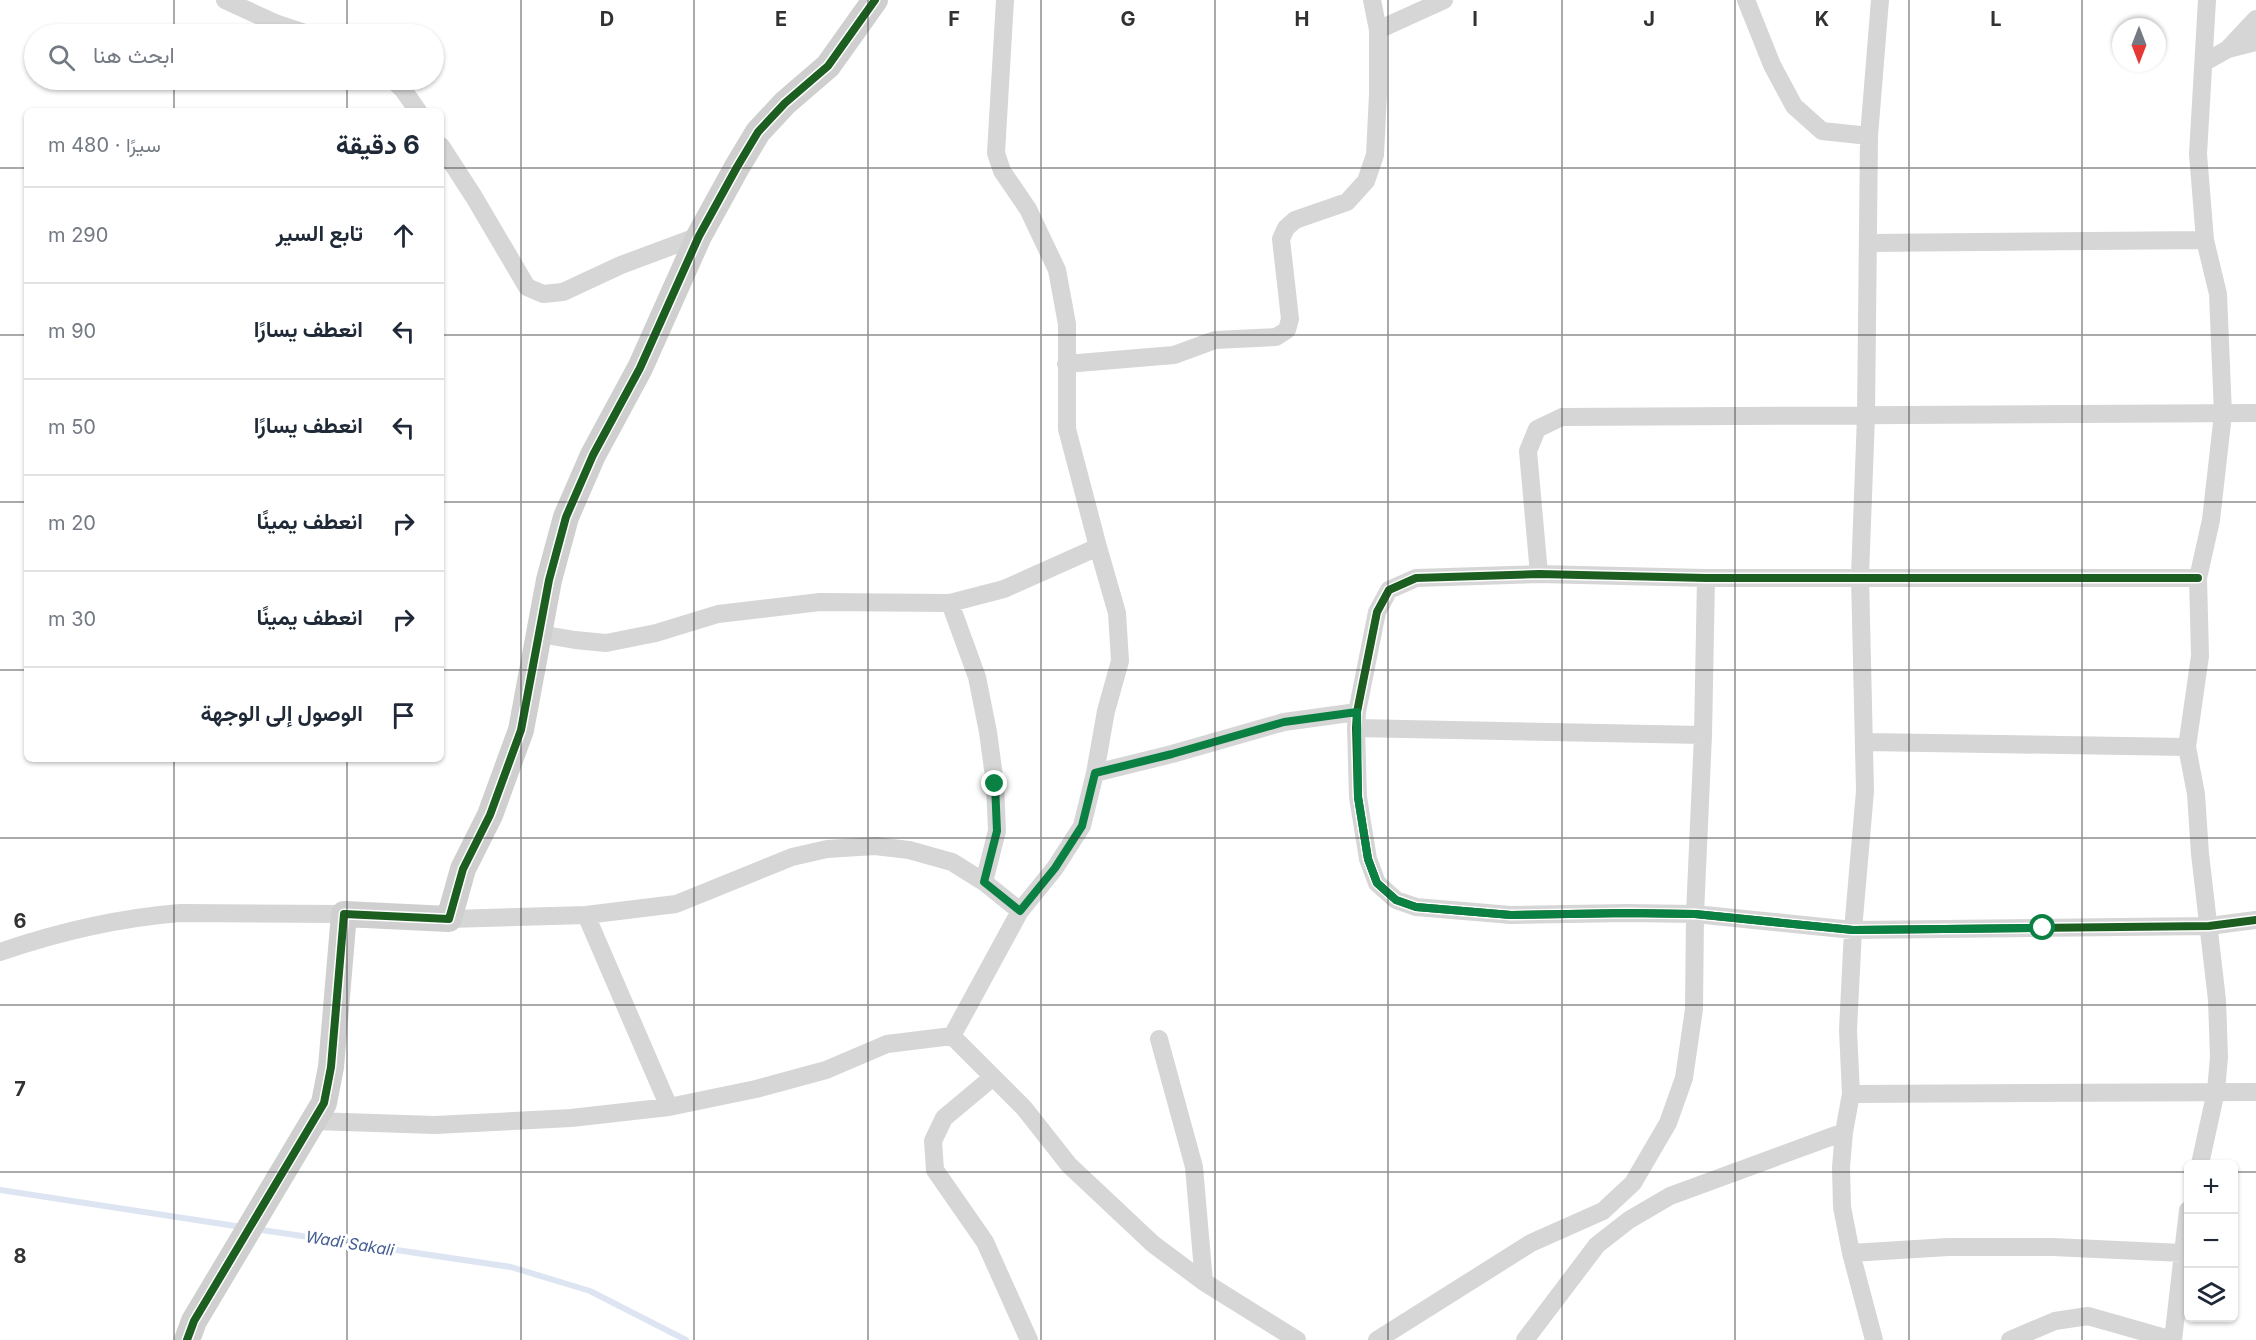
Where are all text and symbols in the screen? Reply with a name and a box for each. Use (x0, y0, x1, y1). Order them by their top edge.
text: D (600, 7, 614, 31)
text: E (775, 7, 787, 31)
text: F (948, 7, 960, 31)
text: G (1120, 7, 1136, 31)
text: H (1295, 7, 1309, 31)
text: I (1472, 7, 1478, 31)
text: J (1643, 7, 1655, 31)
text: K (1815, 7, 1829, 31)
text: L (1990, 7, 2002, 31)
north arrow (2112, 18, 2166, 72)
search box (24, 24, 444, 90)
icon: search (45, 41, 78, 74)
text: ابحث هنا (93, 42, 175, 68)
text: 6 دقيقة (336, 129, 420, 160)
text: سيرًا · 480 m (48, 133, 161, 157)
icon: ahead (387, 219, 420, 252)
text: تابع السير (276, 220, 363, 246)
text: 290 m (48, 223, 108, 247)
icon: left (387, 315, 420, 348)
text: انعطف يسارًا (254, 316, 363, 342)
text: 90 m (48, 319, 96, 343)
icon: left (387, 411, 420, 444)
text: انعطف يسارًا (254, 412, 363, 438)
text: 50 m (48, 415, 96, 439)
icon: right (387, 507, 420, 540)
text: انعطف يمينًا (256, 508, 363, 534)
text: 20 m (48, 511, 96, 535)
icon: right (387, 603, 420, 636)
text: انعطف يمينًا (256, 604, 363, 630)
text: 30 m (48, 607, 96, 631)
icon: arrive (387, 699, 420, 732)
text: الوصول إلى الوجهة (200, 700, 363, 726)
route end (981, 770, 1007, 796)
text: 6 (14, 909, 27, 933)
route start (2029, 914, 2055, 940)
text: 7 (14, 1077, 26, 1101)
map controls (2184, 1160, 2238, 1322)
button: + (2184, 1160, 2238, 1214)
button: − (2184, 1214, 2238, 1268)
water label: Wadi Sakali (304, 1226, 397, 1260)
text: 8 (13, 1244, 27, 1268)
button: layers (2184, 1268, 2238, 1322)

